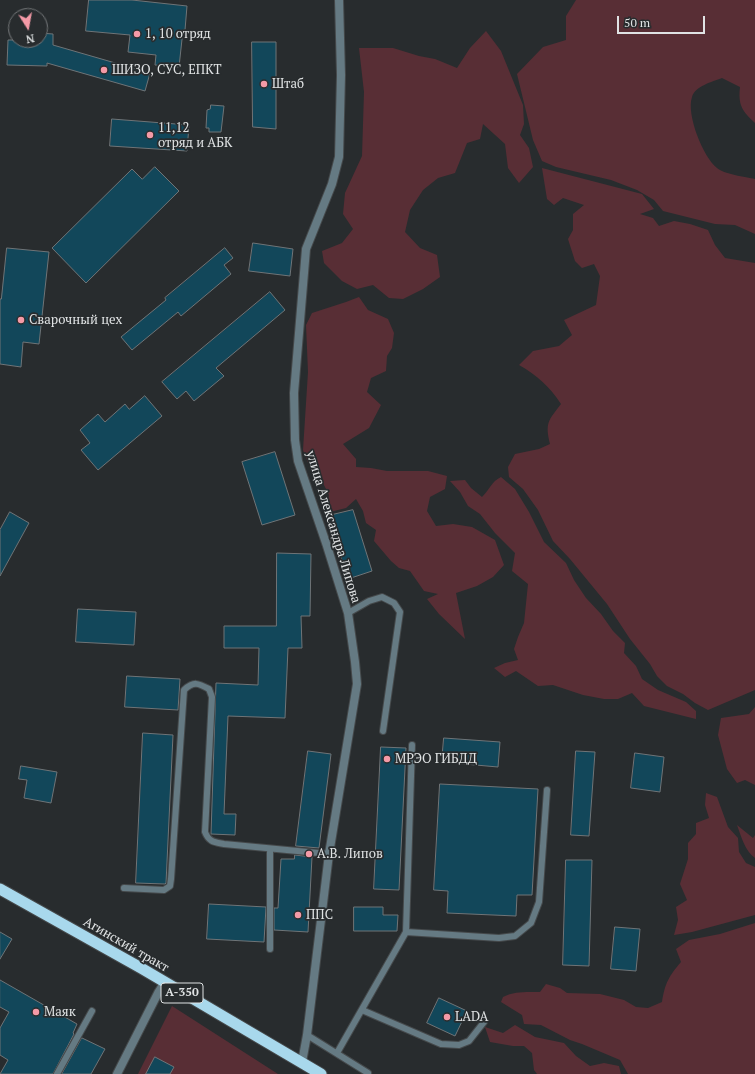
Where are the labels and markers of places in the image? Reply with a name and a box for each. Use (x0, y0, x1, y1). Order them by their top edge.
place label: 1, 10 отряд (145, 26, 211, 42)
marker: 1, 10 отряд (132, 29, 142, 39)
place label: ШИЗО, СУС, ЕПКТ (112, 62, 222, 78)
marker: ШИЗО, СУС, ЕПКТ (99, 65, 109, 75)
place label: Штаб (272, 76, 304, 92)
marker: Штаб (259, 79, 269, 89)
place label: 11,12 отряд и АБК (158, 120, 232, 151)
marker: 11,12 отряд и АБК (145, 130, 155, 140)
place label: Сварочный цех (29, 312, 122, 328)
marker: Сварочный цех (16, 315, 26, 325)
place label: МРЭО ГИБДД (395, 751, 477, 767)
marker: МРЭО ГИБДД (382, 754, 392, 764)
place label: А.В. Липов (317, 846, 383, 862)
marker: А.В. Липов (304, 849, 314, 859)
place label: ППС (306, 907, 333, 923)
marker: ППС (293, 910, 303, 920)
place label: Маяк (44, 1004, 76, 1020)
marker: Маяк (31, 1007, 41, 1017)
place label: LADA (455, 1009, 488, 1025)
marker: LADA (442, 1012, 452, 1022)

